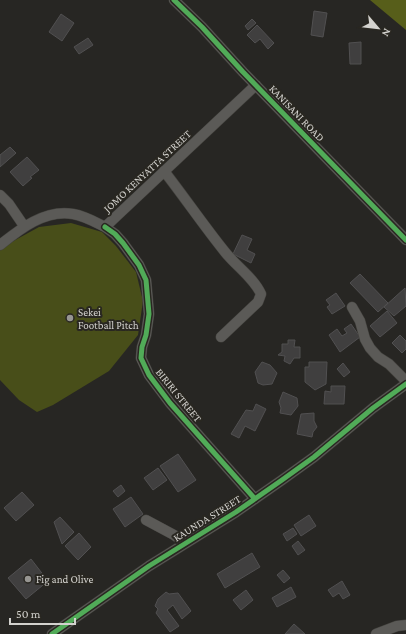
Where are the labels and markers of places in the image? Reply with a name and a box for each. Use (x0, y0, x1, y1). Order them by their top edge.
place label: Sekei Football Pitch (78, 306, 139, 331)
marker: Sekei Football Pitch (65, 313, 75, 323)
place label: Fig and Olive (36, 573, 94, 586)
marker: Fig and Olive (23, 574, 33, 584)

